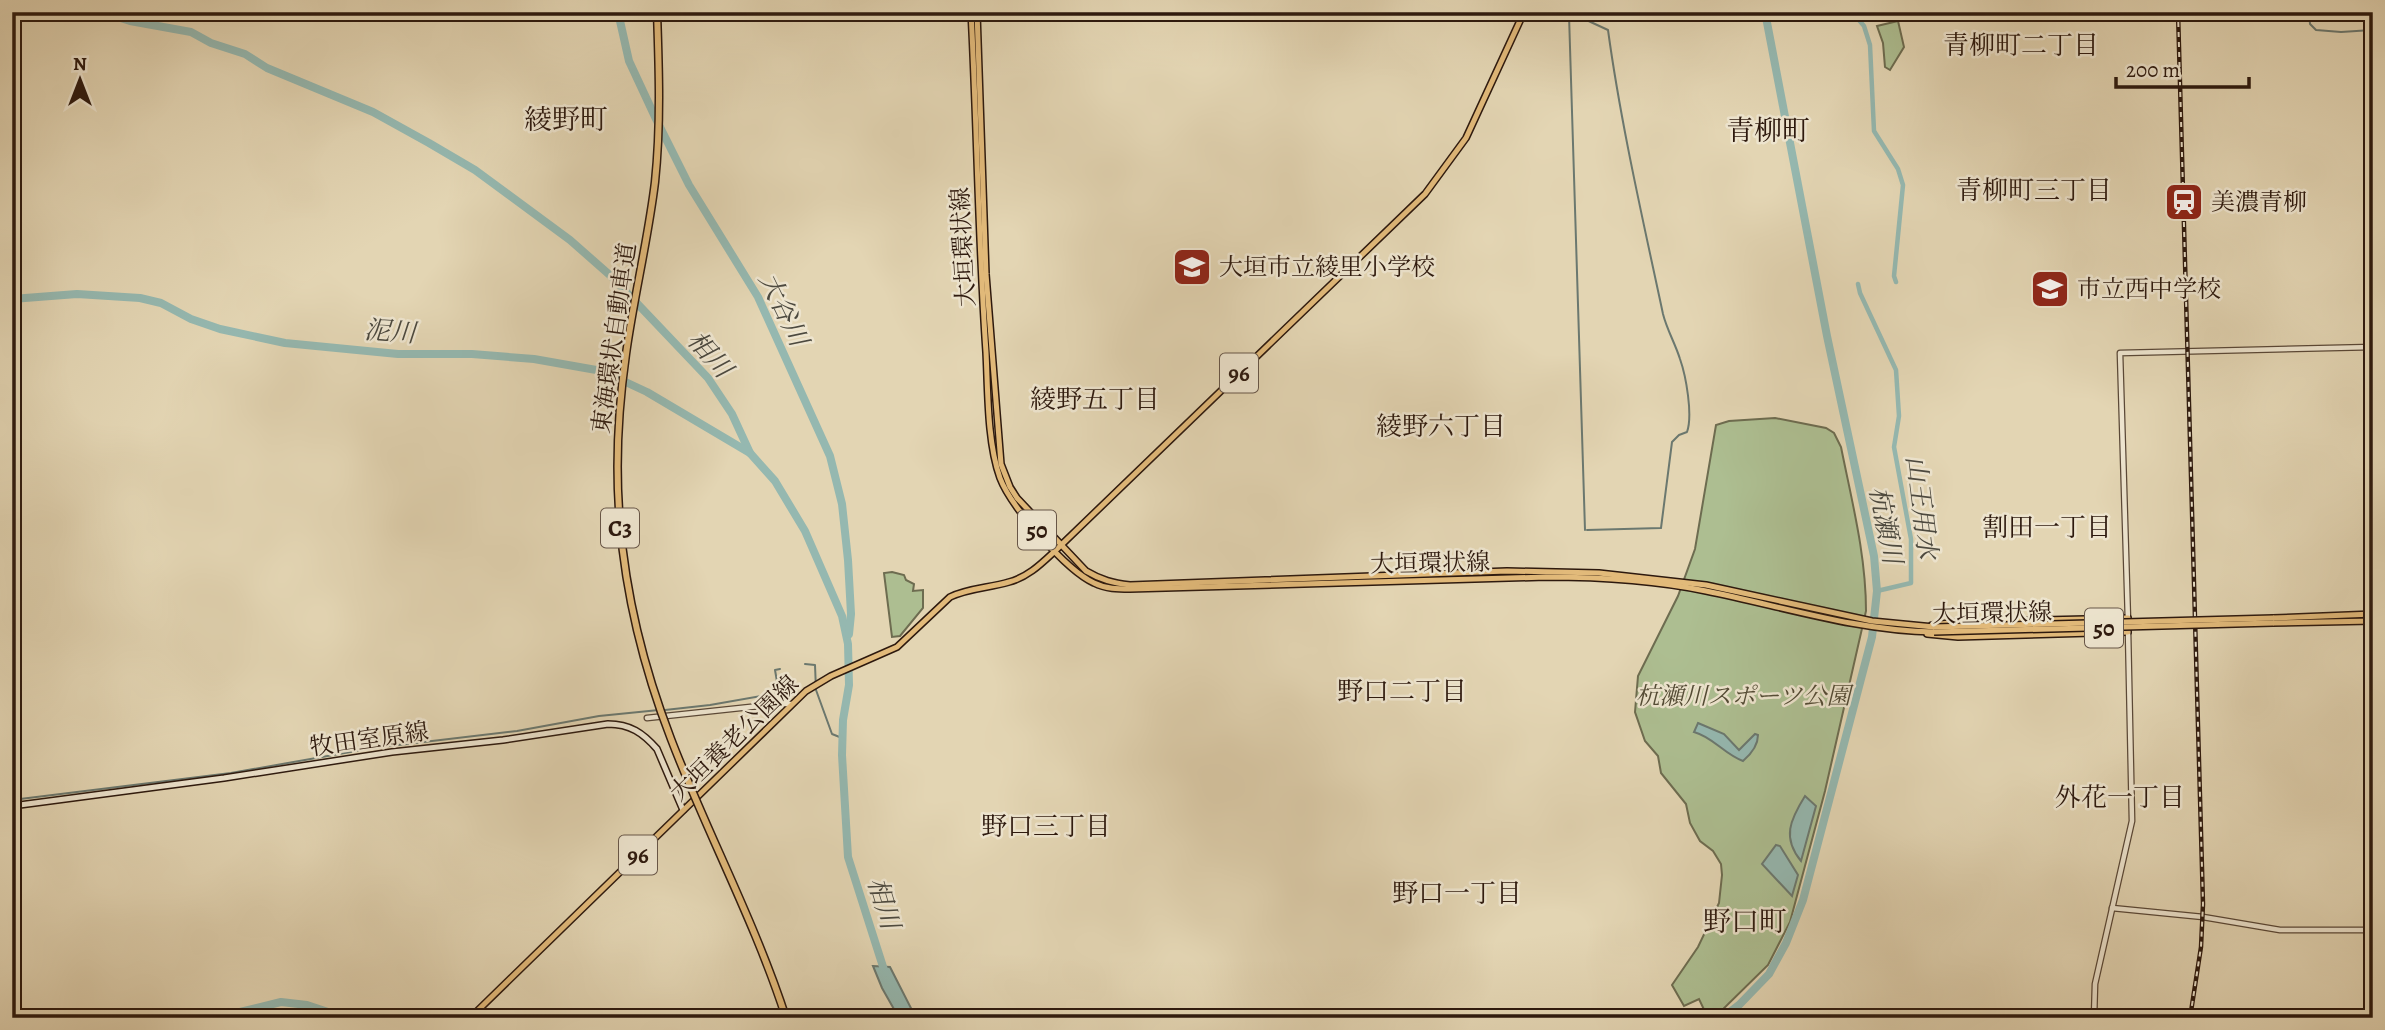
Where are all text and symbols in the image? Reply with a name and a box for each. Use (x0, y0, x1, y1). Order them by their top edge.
district label: 青柳町二丁目 (1943, 28, 2099, 63)
north arrow (46, 46, 116, 116)
scale bar (2116, 46, 2248, 90)
text: N (73, 51, 87, 77)
text: 200 m (2126, 56, 2180, 84)
district label: 綾野町 (524, 101, 608, 139)
district label: 青柳町 (1726, 112, 1810, 150)
district label: 青柳町三丁目 (1956, 173, 2112, 208)
station icon: 美濃青柳 (2163, 181, 2205, 223)
street label: 大垣環状線 (944, 186, 982, 308)
place label: 美濃青柳 (2211, 186, 2307, 218)
street label: 東海環状自動車道 (585, 241, 643, 435)
school or university icon: 大垣市立綾里小学校 (1171, 246, 1213, 288)
place label: 大垣市立綾里小学校 (1219, 251, 1435, 283)
water label: 大谷川 (751, 266, 818, 355)
school or university icon: 市立西中学校 (2029, 268, 2071, 310)
place label: 市立西中学校 (2077, 273, 2221, 305)
water label: 泥川 (363, 312, 420, 351)
water label: 相川 (679, 323, 742, 388)
road number: 96 (1220, 354, 1258, 392)
district label: 綾野五丁目 (1030, 382, 1160, 417)
district label: 綾野六丁目 (1376, 409, 1506, 444)
water label: 山王用水 (1898, 453, 1946, 564)
water label: 杭瀬川 (1861, 483, 1911, 570)
road number: C3 (601, 508, 639, 548)
road number: 50 (1018, 510, 1056, 550)
district label: 割田一丁目 (1982, 510, 2112, 545)
street label: 大垣環状線 (1370, 546, 1490, 580)
street label: 大垣環状線 (1932, 596, 2052, 630)
road number: 50 (2085, 608, 2123, 648)
street label: 大垣養老公園線 (662, 668, 806, 808)
district label: 野口二丁目 (1337, 674, 1467, 709)
park label: 杭瀬川スポーツ公園 (1635, 680, 1855, 712)
street label: 牧田室原線 (307, 715, 431, 763)
district label: 外花一丁目 (2055, 780, 2185, 815)
district label: 野口三丁目 (981, 809, 1111, 844)
road number: 96 (619, 835, 657, 874)
water label: 相川 (859, 873, 909, 936)
district label: 野口一丁目 (1392, 876, 1522, 911)
district label: 野口町 (1703, 903, 1787, 941)

